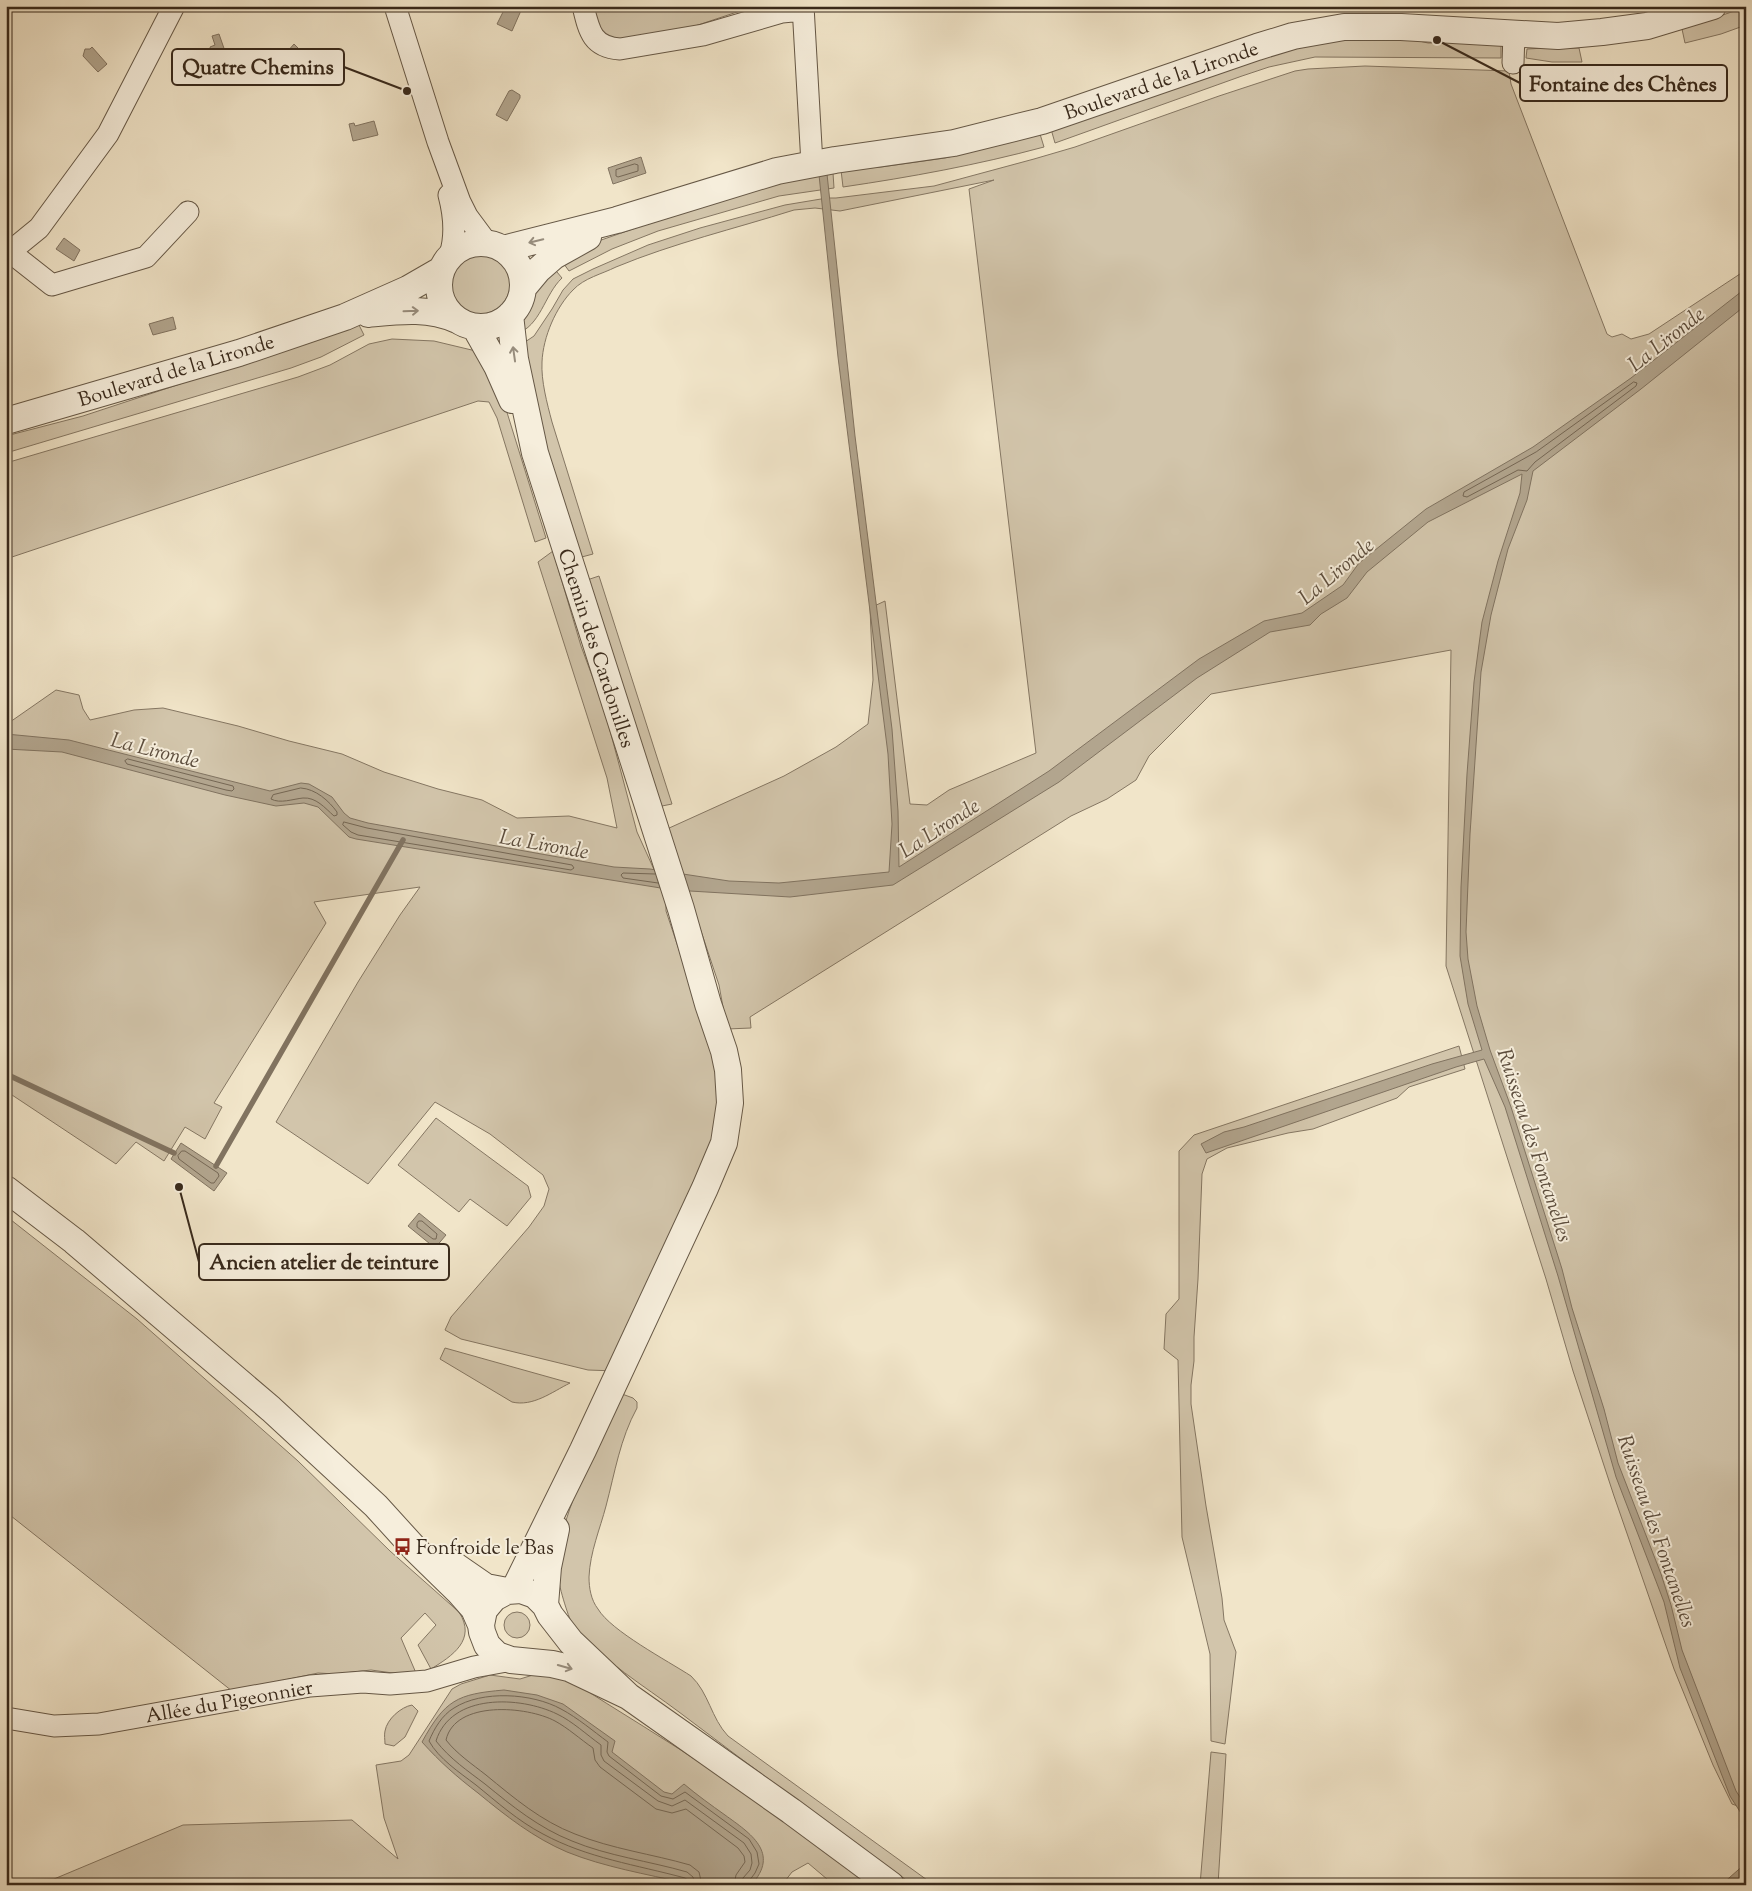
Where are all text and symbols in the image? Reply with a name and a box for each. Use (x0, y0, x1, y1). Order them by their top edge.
street label: Boulevard de la Lironde (1061, 35, 1263, 129)
callout: Quatre Chemins (172, 49, 344, 85)
text: Quatre Chemins (182, 54, 334, 84)
callout: Fontaine des Chênes (1520, 65, 1727, 101)
text: Fontaine des Chênes (1529, 71, 1717, 101)
one-way arrow (528, 237, 544, 246)
water label: La Lironde (1622, 301, 1712, 380)
one-way arrow (402, 306, 418, 316)
street label: Boulevard de la Lironde (75, 329, 278, 416)
one-way arrow (509, 347, 519, 363)
water label: La Lironde (1293, 532, 1382, 613)
street label: Chemin des Cardonilles (549, 545, 641, 752)
water label: La Lironde (107, 726, 202, 777)
water label: La Lironde (894, 792, 986, 867)
water label: La Lironde (496, 823, 591, 869)
water label: Ruisseau des Fontanelles (1488, 1045, 1579, 1246)
callout: Ancien atelier de teinture (199, 1244, 449, 1280)
text: Ancien atelier de teinture (209, 1249, 439, 1279)
water label: Ruisseau des Fontanelles (1608, 1431, 1702, 1632)
place label: Fonfroide le Bas (416, 1535, 554, 1564)
bus stop icon: Fonfroide le Bas (392, 1537, 412, 1557)
one-way arrow (556, 1663, 572, 1672)
street label: Allée du Pigeonnier (143, 1674, 316, 1732)

